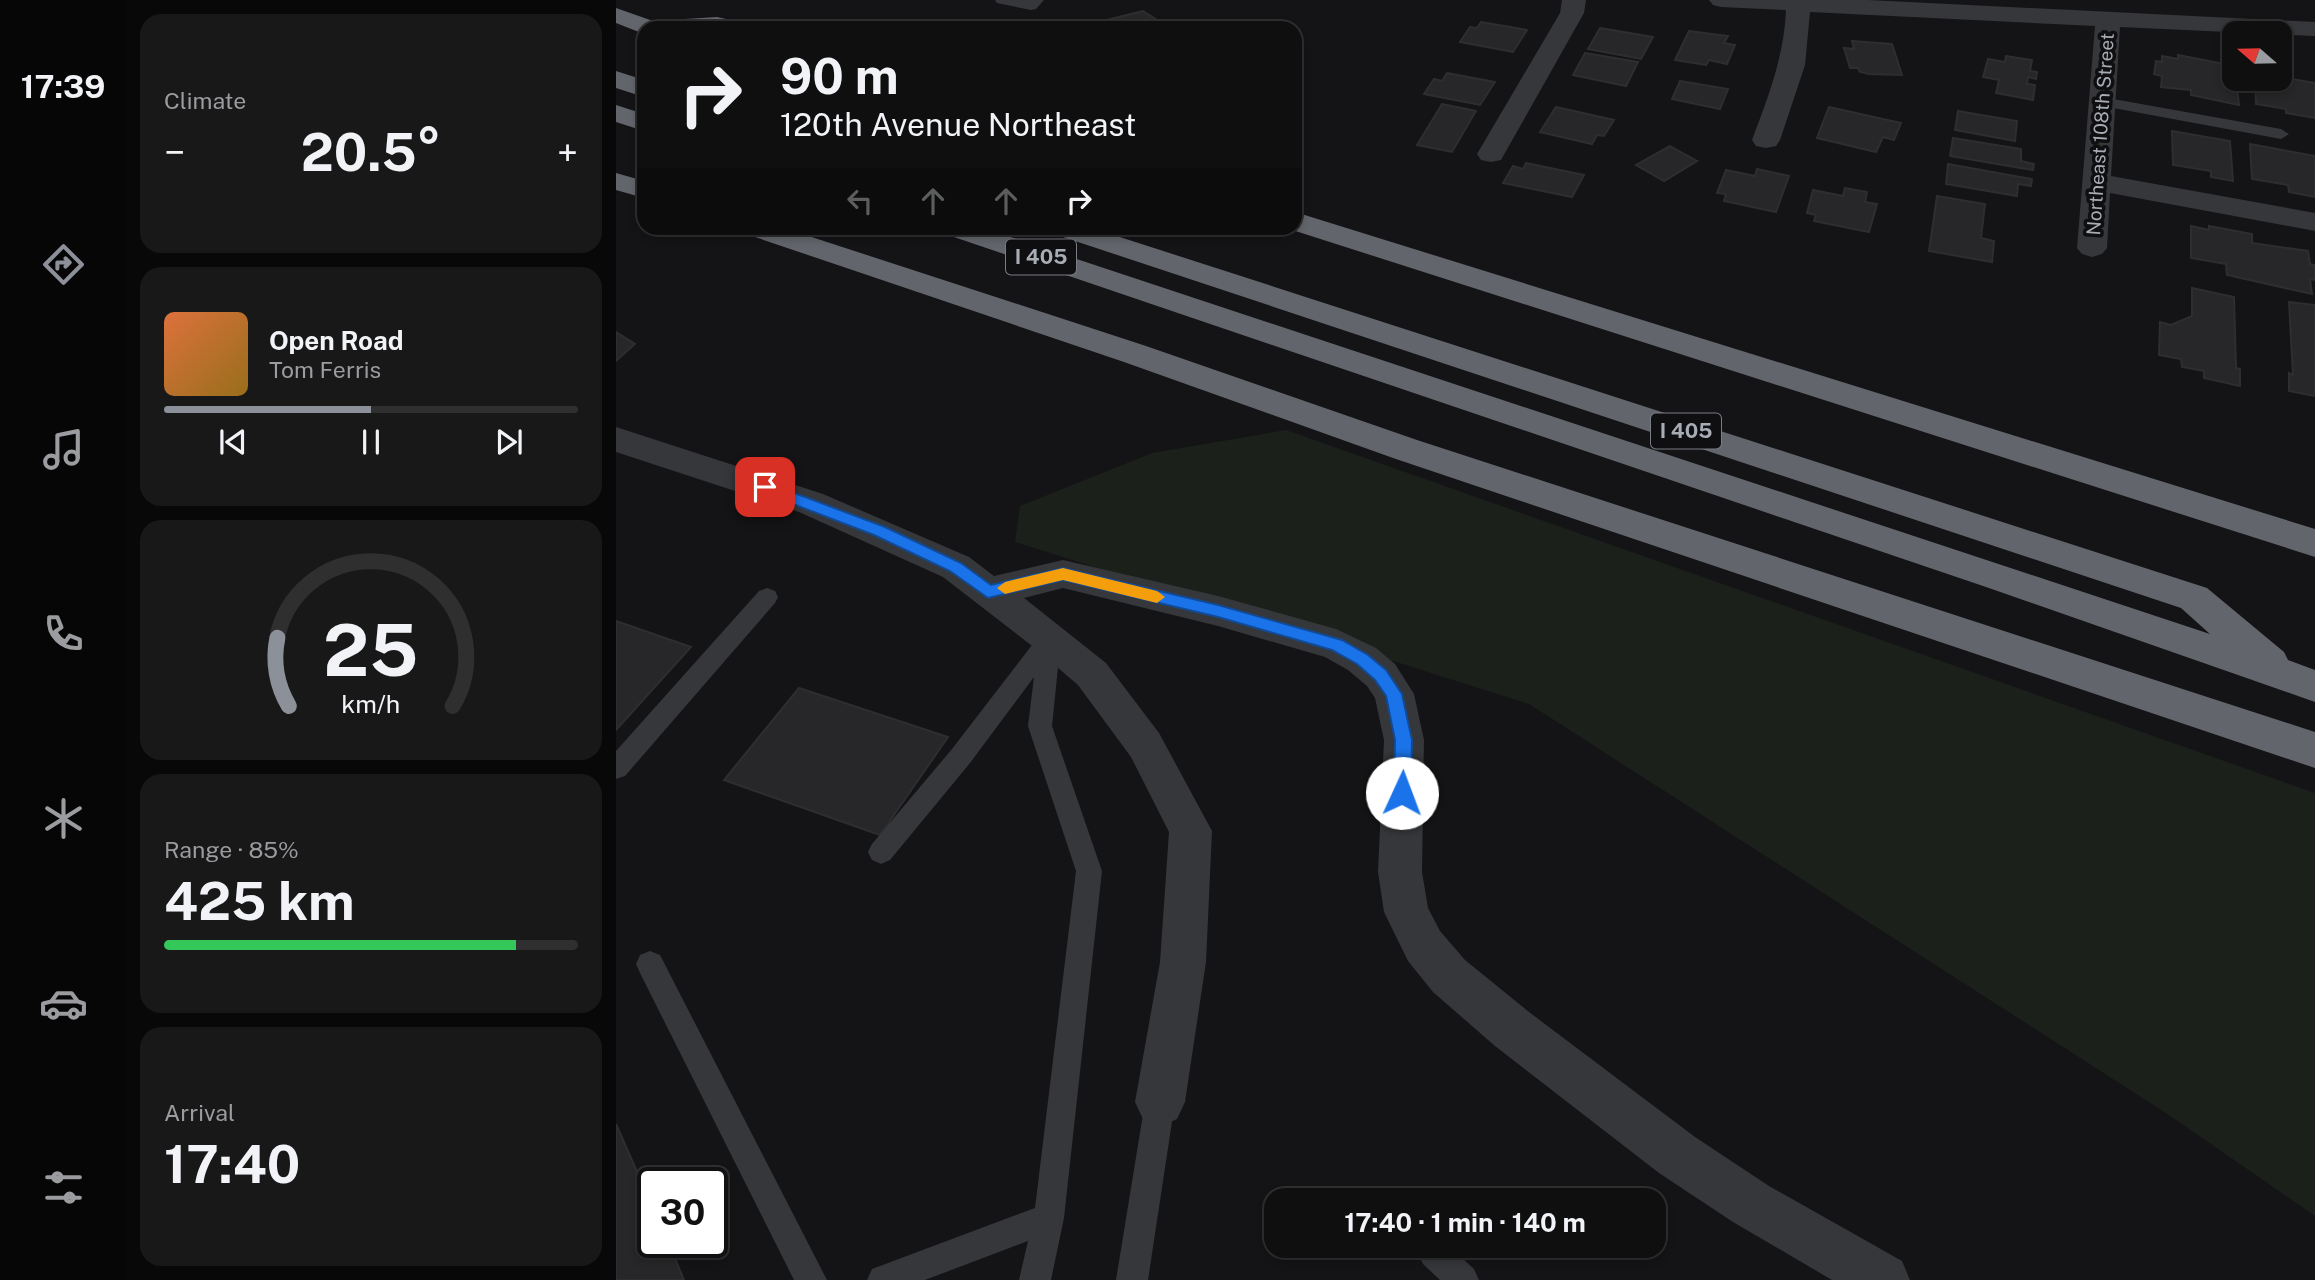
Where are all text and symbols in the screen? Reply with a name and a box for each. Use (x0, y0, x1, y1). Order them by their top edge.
north arrow (2222, 21, 2292, 91)
map controls (2222, 21, 2292, 91)
street label: Northeast 108th Street (2082, 32, 2118, 236)
text: 90 m (780, 47, 899, 105)
icon: right (665, 49, 756, 140)
text: 17:39 (21, 68, 105, 105)
text: Climate (164, 87, 246, 114)
text: 120th Avenue Northeast (780, 106, 1137, 143)
text: 20.5° (301, 122, 441, 183)
text: − (164, 130, 185, 175)
text: + (557, 130, 578, 175)
icon: left (841, 182, 879, 220)
icon: ahead (914, 182, 952, 220)
icon: ahead (987, 182, 1025, 220)
icon: right (1060, 182, 1098, 220)
icon: directions (39, 240, 88, 289)
road number: I 405 (1006, 240, 1076, 274)
text: Open Road (269, 325, 404, 356)
text: Tom Ferris (269, 356, 381, 383)
road number: I 405 (1651, 414, 1721, 448)
icon: previous (214, 423, 252, 461)
icon: pause (352, 423, 390, 461)
icon: next (490, 423, 528, 461)
icon: music (39, 425, 88, 474)
pin (735, 457, 795, 517)
icon: arrive (746, 468, 784, 506)
text: 25 (323, 607, 419, 692)
icon: phone (39, 609, 88, 658)
text: km/h (342, 689, 400, 719)
position arrow (1365, 756, 1439, 830)
icon: climate (39, 794, 88, 843)
text: Range · 85% (164, 836, 299, 863)
text: 425 km (164, 871, 355, 932)
icon: car (39, 979, 88, 1028)
text: Arrival (164, 1099, 235, 1126)
text: 17:40 (164, 1134, 300, 1195)
icon: filters (39, 1163, 88, 1212)
speed limit sign: 30 (637, 1167, 728, 1258)
text: 17:40 · 1 min · 140 m (1344, 1207, 1586, 1238)

